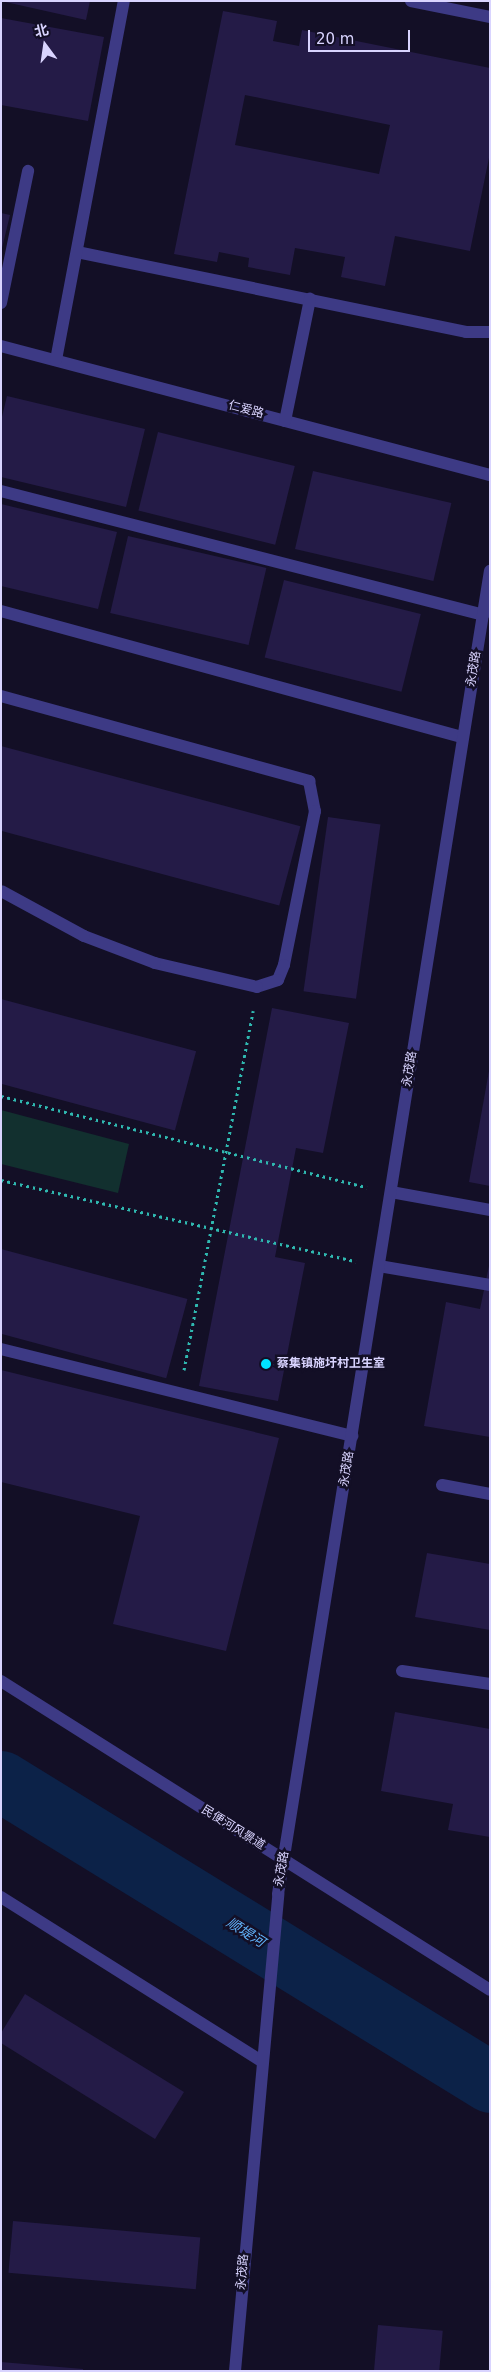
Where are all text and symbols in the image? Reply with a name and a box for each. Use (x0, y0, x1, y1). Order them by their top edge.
north arrow (20, 20, 70, 70)
scale bar (311, 20, 414, 52)
text: 北 (33, 21, 50, 40)
text: 20 m (316, 30, 354, 48)
street label: 仁爱路 (227, 398, 265, 422)
street label: 永茂路 (464, 650, 484, 688)
street label: 永茂路 (400, 1050, 420, 1088)
marker: 蔡集镇施圩村卫生室 (259, 1357, 273, 1371)
place label: 蔡集镇施圩村卫生室 (277, 1357, 385, 1371)
street label: 永茂路 (337, 1450, 357, 1488)
street label: 民便河风景道 (199, 1803, 267, 1853)
street label: 永茂路 (272, 1850, 292, 1888)
water label: 顺堤河 (224, 1914, 268, 1950)
street label: 永茂路 (234, 2253, 252, 2291)

